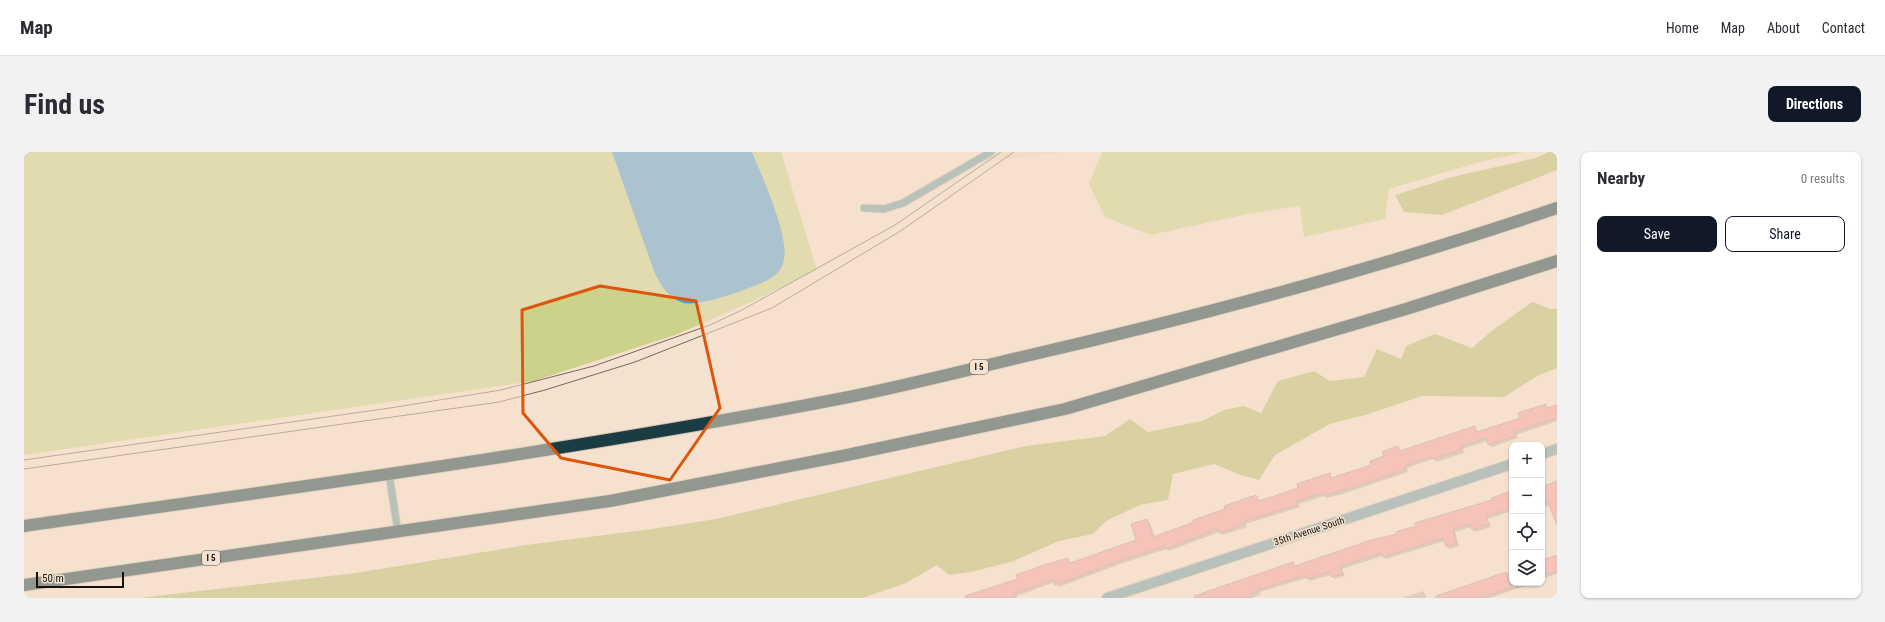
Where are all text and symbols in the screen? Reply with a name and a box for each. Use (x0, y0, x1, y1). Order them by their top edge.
text: Map (20, 16, 53, 39)
text: Home (1666, 20, 1699, 36)
text: Map (1721, 20, 1745, 36)
text: About (1767, 20, 1800, 36)
text: Contact (1822, 20, 1865, 36)
button: Directions (1768, 86, 1861, 122)
text: Find us (24, 88, 105, 121)
text: Nearby (1597, 168, 1645, 188)
text: 0 results (1801, 171, 1845, 186)
button: Save (1597, 216, 1717, 252)
button: Share (1725, 216, 1845, 252)
road number: I 5 (970, 360, 988, 374)
map controls (1509, 442, 1545, 586)
button: + (1509, 442, 1545, 478)
button: − (1509, 478, 1545, 514)
street label: 35th Avenue South (1272, 514, 1346, 548)
button: locate (1509, 514, 1545, 550)
button: layers (1509, 550, 1545, 586)
road number: I 5 (202, 551, 220, 565)
scale bar (36, 570, 124, 589)
text: 50 m (42, 572, 64, 585)

